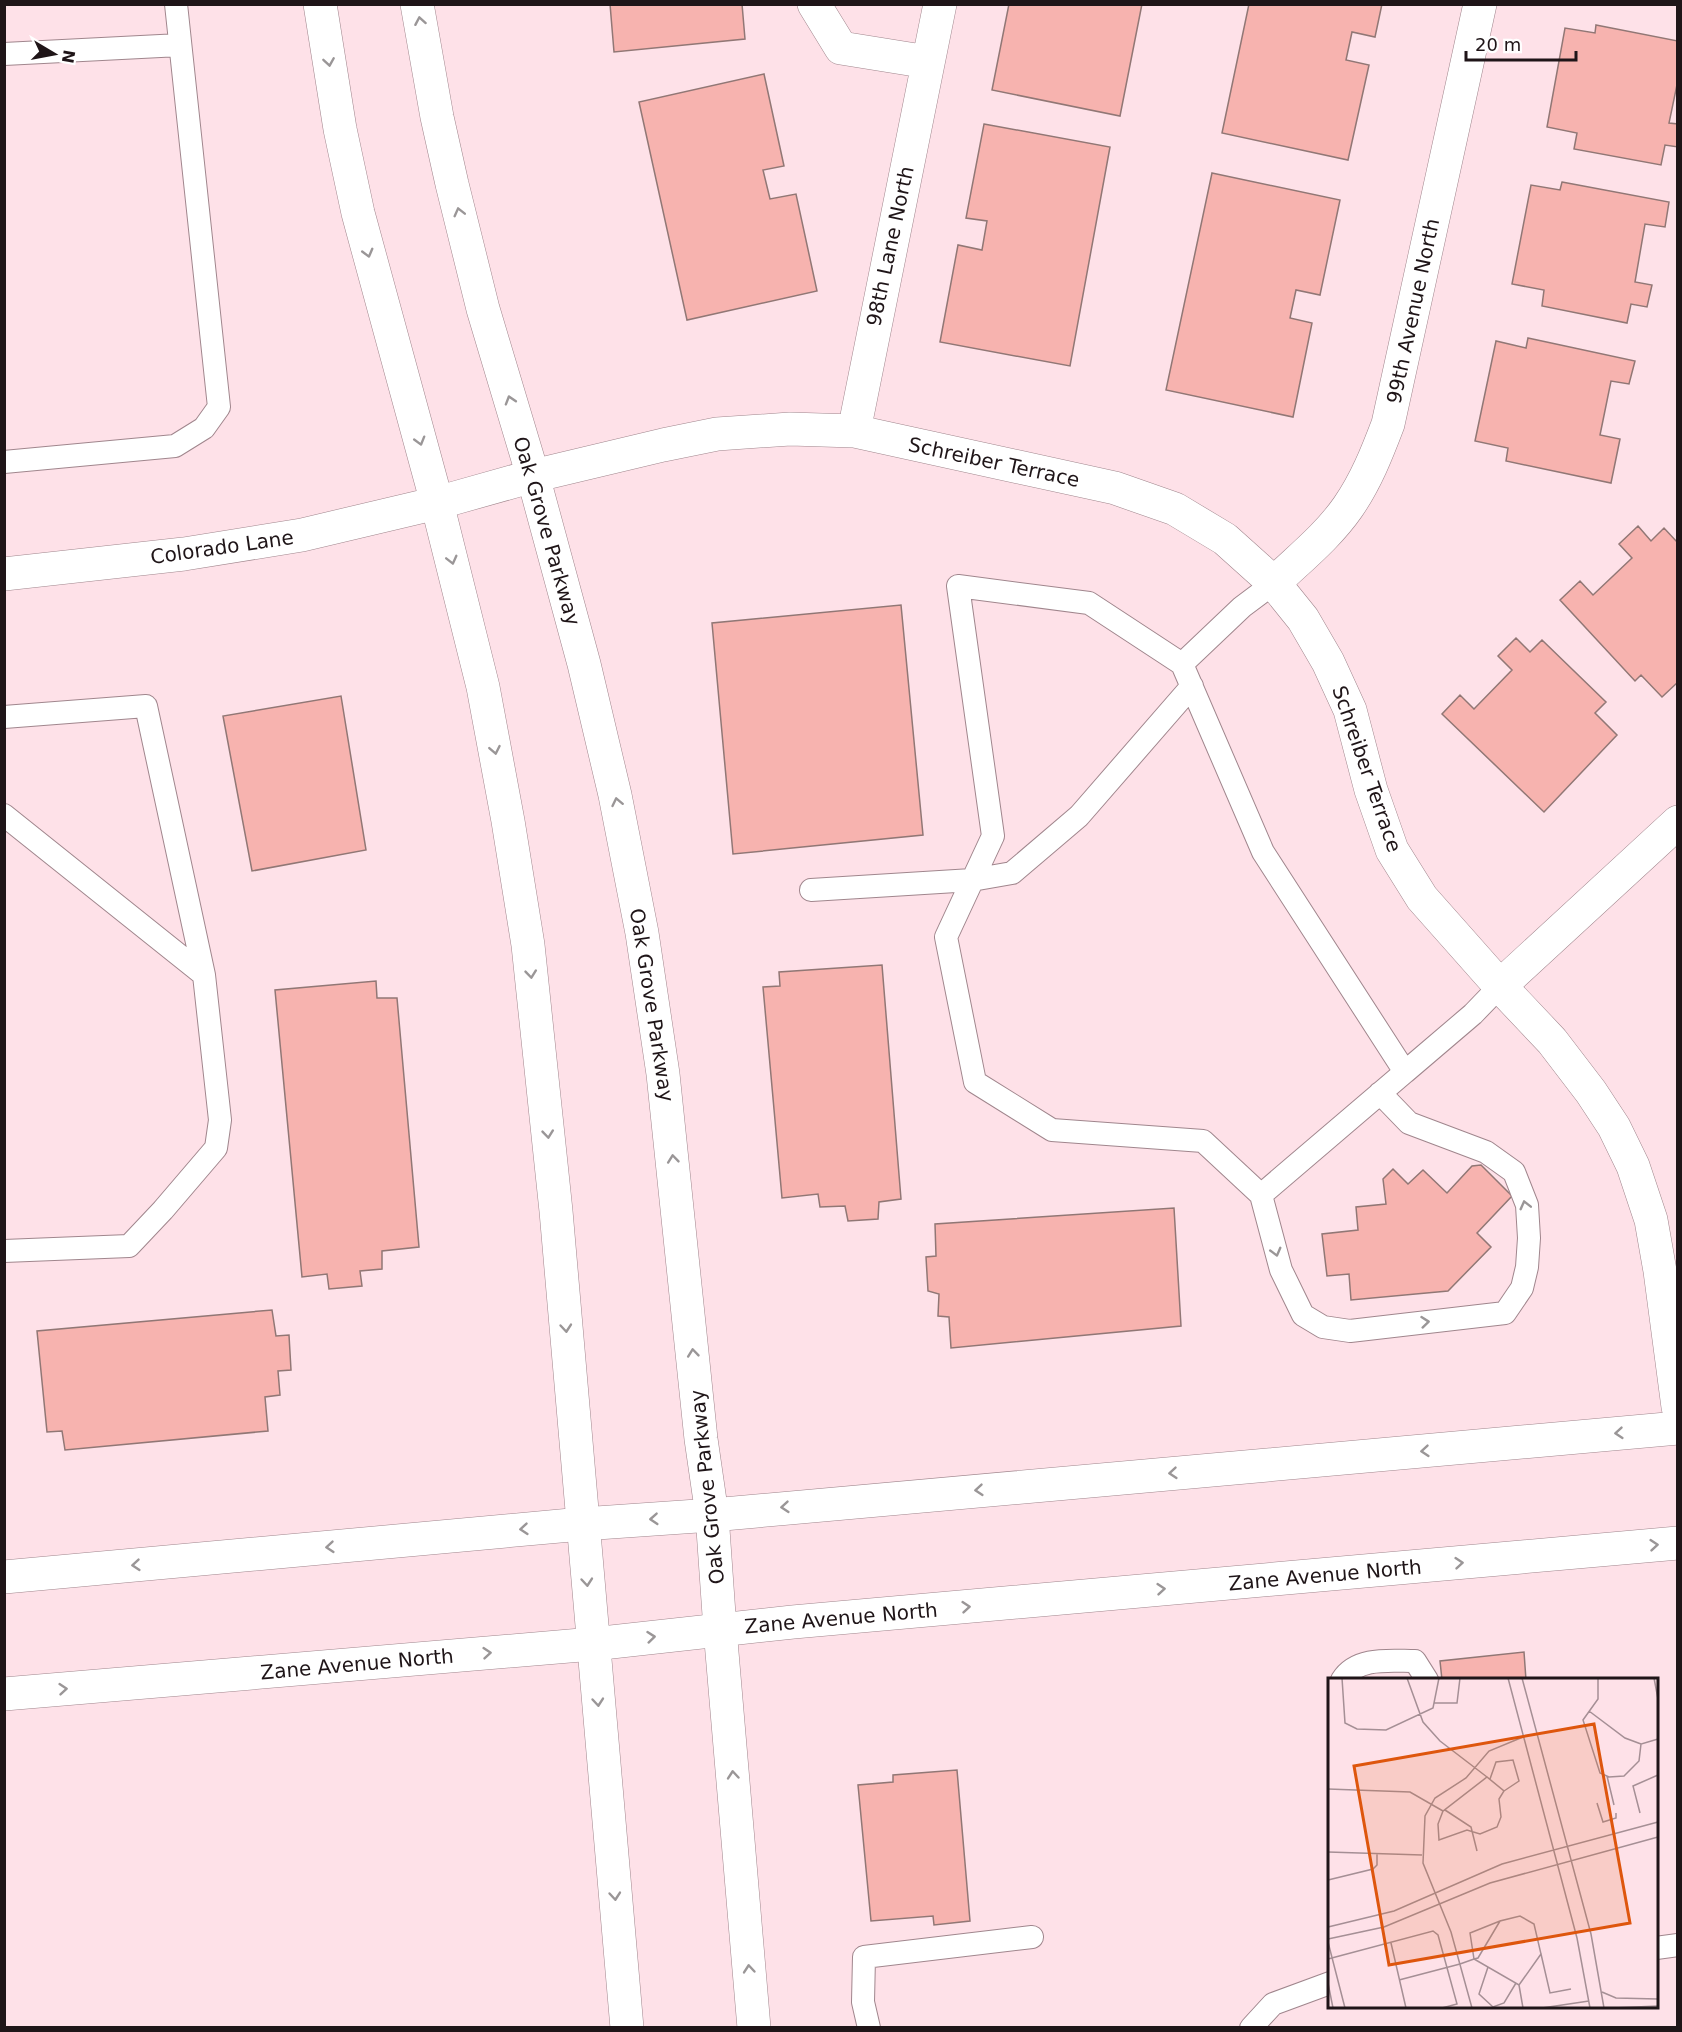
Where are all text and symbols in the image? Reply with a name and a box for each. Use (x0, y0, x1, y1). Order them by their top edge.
one-way arrow (414, 16, 427, 26)
north arrow (24, 24, 84, 84)
scale bar (1466, 24, 1576, 62)
text: 20 m (1475, 34, 1521, 55)
text: N (58, 48, 79, 65)
one-way arrow (323, 58, 335, 67)
street label: 98th Lane North (861, 164, 919, 328)
one-way arrow (453, 207, 466, 217)
street label: 99th Avenue North (1382, 216, 1444, 406)
one-way arrow (361, 248, 374, 258)
one-way arrow (505, 395, 517, 406)
street label: Schreiber Terrace (906, 432, 1082, 492)
street label: Oak Grove Parkway (509, 434, 586, 628)
one-way arrow (413, 435, 425, 446)
street label: Colorado Lane (149, 525, 295, 569)
one-way arrow (444, 555, 457, 565)
street label: Schreiber Terrace (1327, 683, 1407, 855)
one-way arrow (488, 744, 501, 754)
one-way arrow (611, 797, 624, 807)
street label: Oak Grove Parkway (625, 907, 679, 1104)
one-way arrow (524, 969, 537, 978)
one-way arrow (541, 1130, 554, 1139)
one-way arrow (667, 1155, 680, 1164)
one-way arrow (1520, 1200, 1533, 1210)
one-way arrow (1269, 1247, 1282, 1257)
one-way arrow (1421, 1316, 1430, 1329)
one-way arrow (559, 1324, 572, 1333)
one-way arrow (687, 1349, 700, 1358)
street label: Oak Grove Parkway (685, 1388, 729, 1586)
one-way arrow (1615, 1426, 1624, 1439)
one-way arrow (1420, 1444, 1429, 1457)
one-way arrow (1169, 1466, 1178, 1479)
one-way arrow (974, 1483, 983, 1496)
one-way arrow (780, 1501, 789, 1514)
one-way arrow (649, 1513, 658, 1526)
one-way arrow (520, 1522, 529, 1535)
one-way arrow (1649, 1539, 1658, 1552)
one-way arrow (325, 1540, 334, 1553)
street label: Zane Avenue North (1227, 1555, 1423, 1595)
one-way arrow (1455, 1557, 1464, 1570)
one-way arrow (131, 1558, 140, 1571)
one-way arrow (581, 1578, 594, 1587)
one-way arrow (1156, 1583, 1165, 1596)
street label: Zane Avenue North (743, 1598, 939, 1638)
one-way arrow (962, 1601, 971, 1614)
one-way arrow (646, 1631, 655, 1644)
street label: Zane Avenue North (259, 1644, 455, 1684)
one-way arrow (483, 1647, 492, 1660)
inset map (1328, 1678, 1658, 2008)
one-way arrow (58, 1683, 67, 1696)
one-way arrow (591, 1697, 604, 1706)
one-way arrow (726, 1770, 739, 1779)
one-way arrow (608, 1892, 621, 1901)
one-way arrow (743, 1965, 756, 1974)

